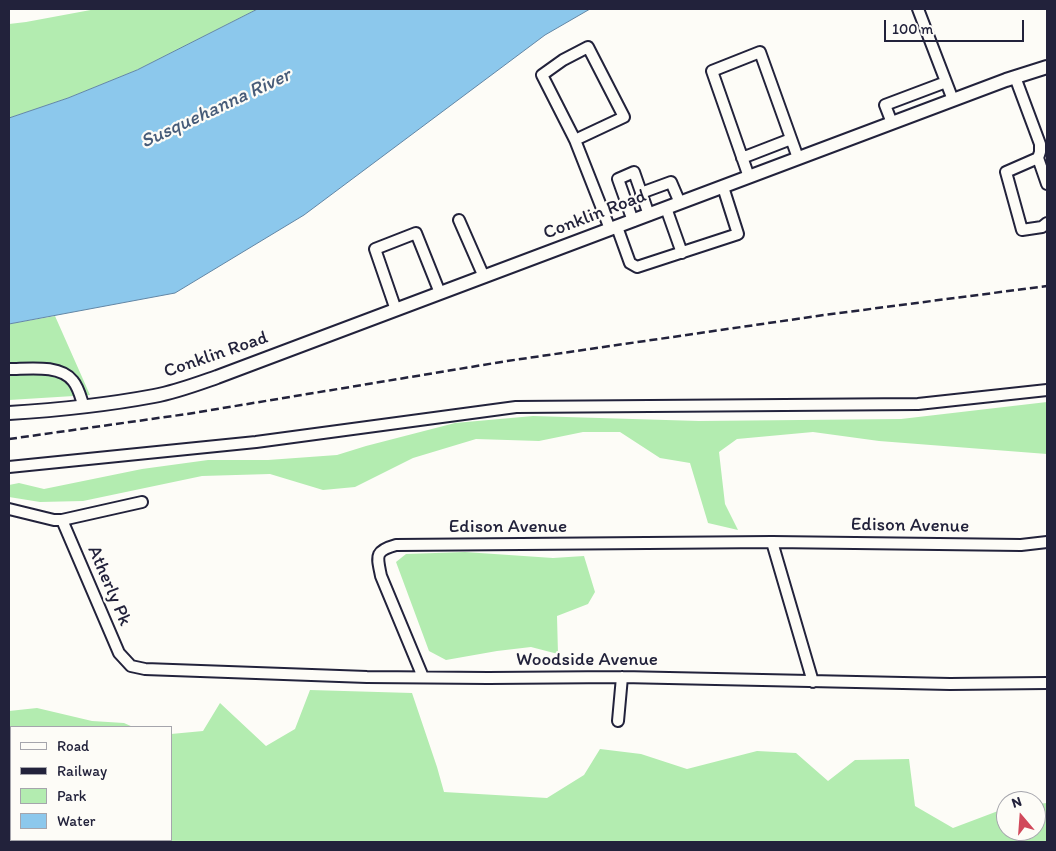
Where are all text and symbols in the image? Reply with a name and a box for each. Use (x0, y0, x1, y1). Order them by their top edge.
scale bar (886, 10, 1026, 42)
text: 100 m (892, 20, 933, 38)
water label: Susquehanna River (137, 64, 295, 154)
street label: Conklin Road (540, 185, 650, 245)
street label: Conklin Road (161, 327, 271, 383)
street label: Edison Avenue (851, 514, 969, 538)
street label: Edison Avenue (449, 516, 567, 538)
street label: Atherly Pk (82, 542, 136, 630)
street label: Woodside Avenue (516, 649, 658, 671)
legend (10, 726, 172, 841)
text: Road (57, 737, 89, 755)
text: Railway (57, 762, 107, 780)
text: Park (57, 787, 87, 805)
north arrow (996, 791, 1046, 841)
text: N (1009, 793, 1024, 812)
text: Water (57, 812, 95, 830)

